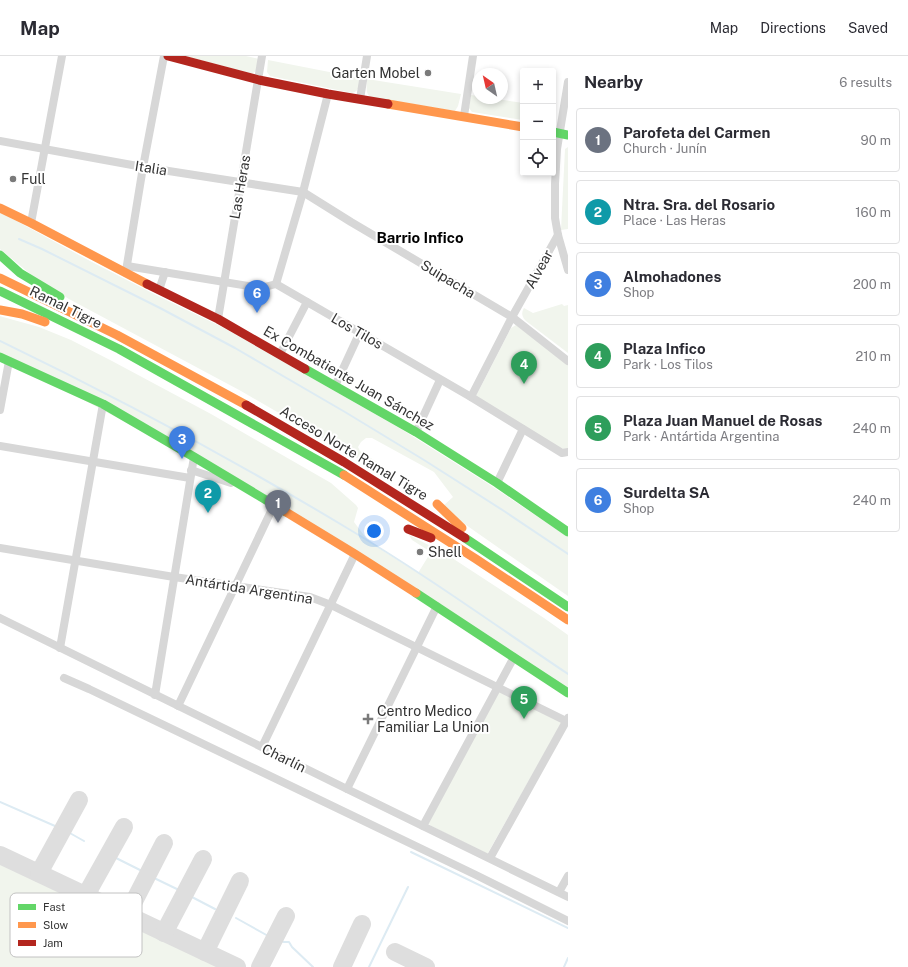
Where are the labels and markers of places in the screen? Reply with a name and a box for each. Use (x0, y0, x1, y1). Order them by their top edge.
place label: Garten Mobel (331, 65, 420, 81)
marker: Garten Mobel (423, 68, 433, 78)
place label: Full (21, 171, 46, 187)
marker: Full (8, 174, 18, 184)
pin: 6 (244, 280, 270, 313)
pin: 4 (511, 351, 537, 384)
pin: 3 (169, 426, 195, 459)
pin: 2 (195, 480, 221, 513)
pin: 1 (265, 490, 291, 523)
place label: Shell (428, 544, 462, 560)
marker: Shell (415, 547, 425, 557)
pin: 5 (511, 686, 537, 719)
place label: Centro Medico Familiar La Union (377, 703, 489, 735)
marker: Centro Medico Familiar La Union (362, 713, 374, 725)

